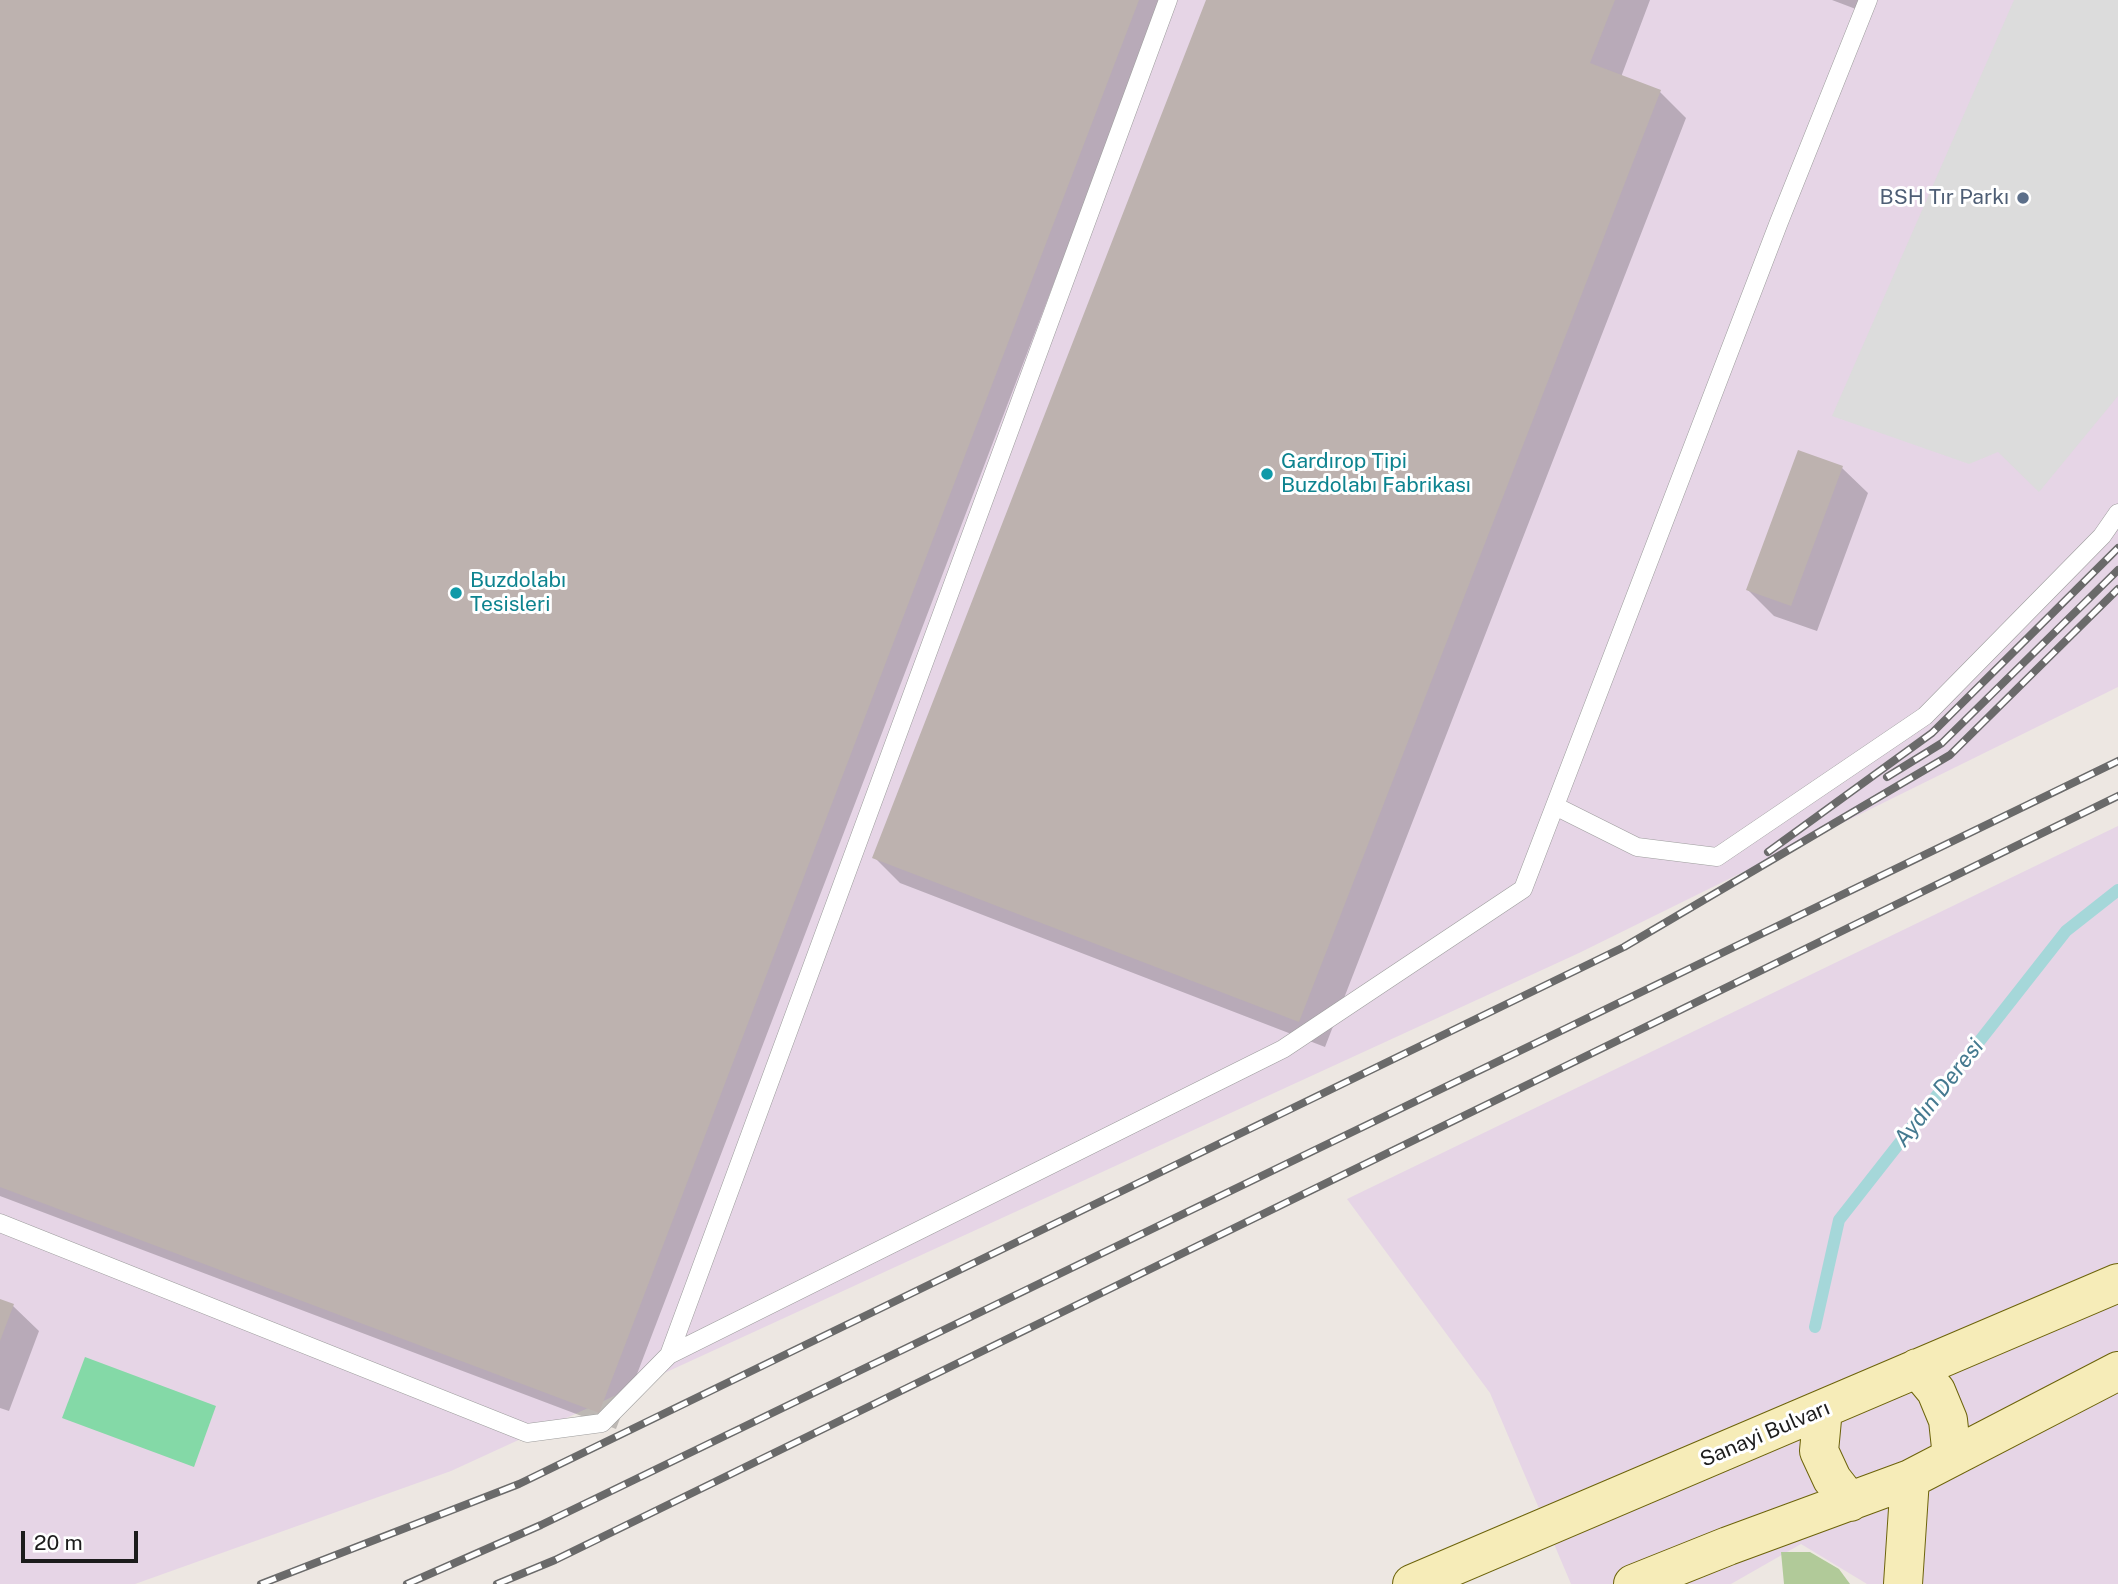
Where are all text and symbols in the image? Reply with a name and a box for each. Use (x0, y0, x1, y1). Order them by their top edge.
place label: BSH Tır Parkı (1879, 185, 2009, 211)
marker: BSH Tır Parkı (2015, 190, 2031, 206)
place label: Gardırop Tipi Buzdolabı Fabrikası (1281, 449, 1471, 499)
marker: Gardırop Tipi Buzdolabı Fabrikası (1259, 466, 1275, 482)
place label: Buzdolabı Tesisleri (470, 568, 566, 618)
marker: Buzdolabı Tesisleri (448, 585, 464, 601)
water label: Aydın Deresi (1888, 1034, 1990, 1152)
street label: Sanayi Bulvarı (1697, 1395, 1833, 1473)
scale bar (24, 1518, 142, 1562)
text: 20 m (34, 1530, 83, 1555)

